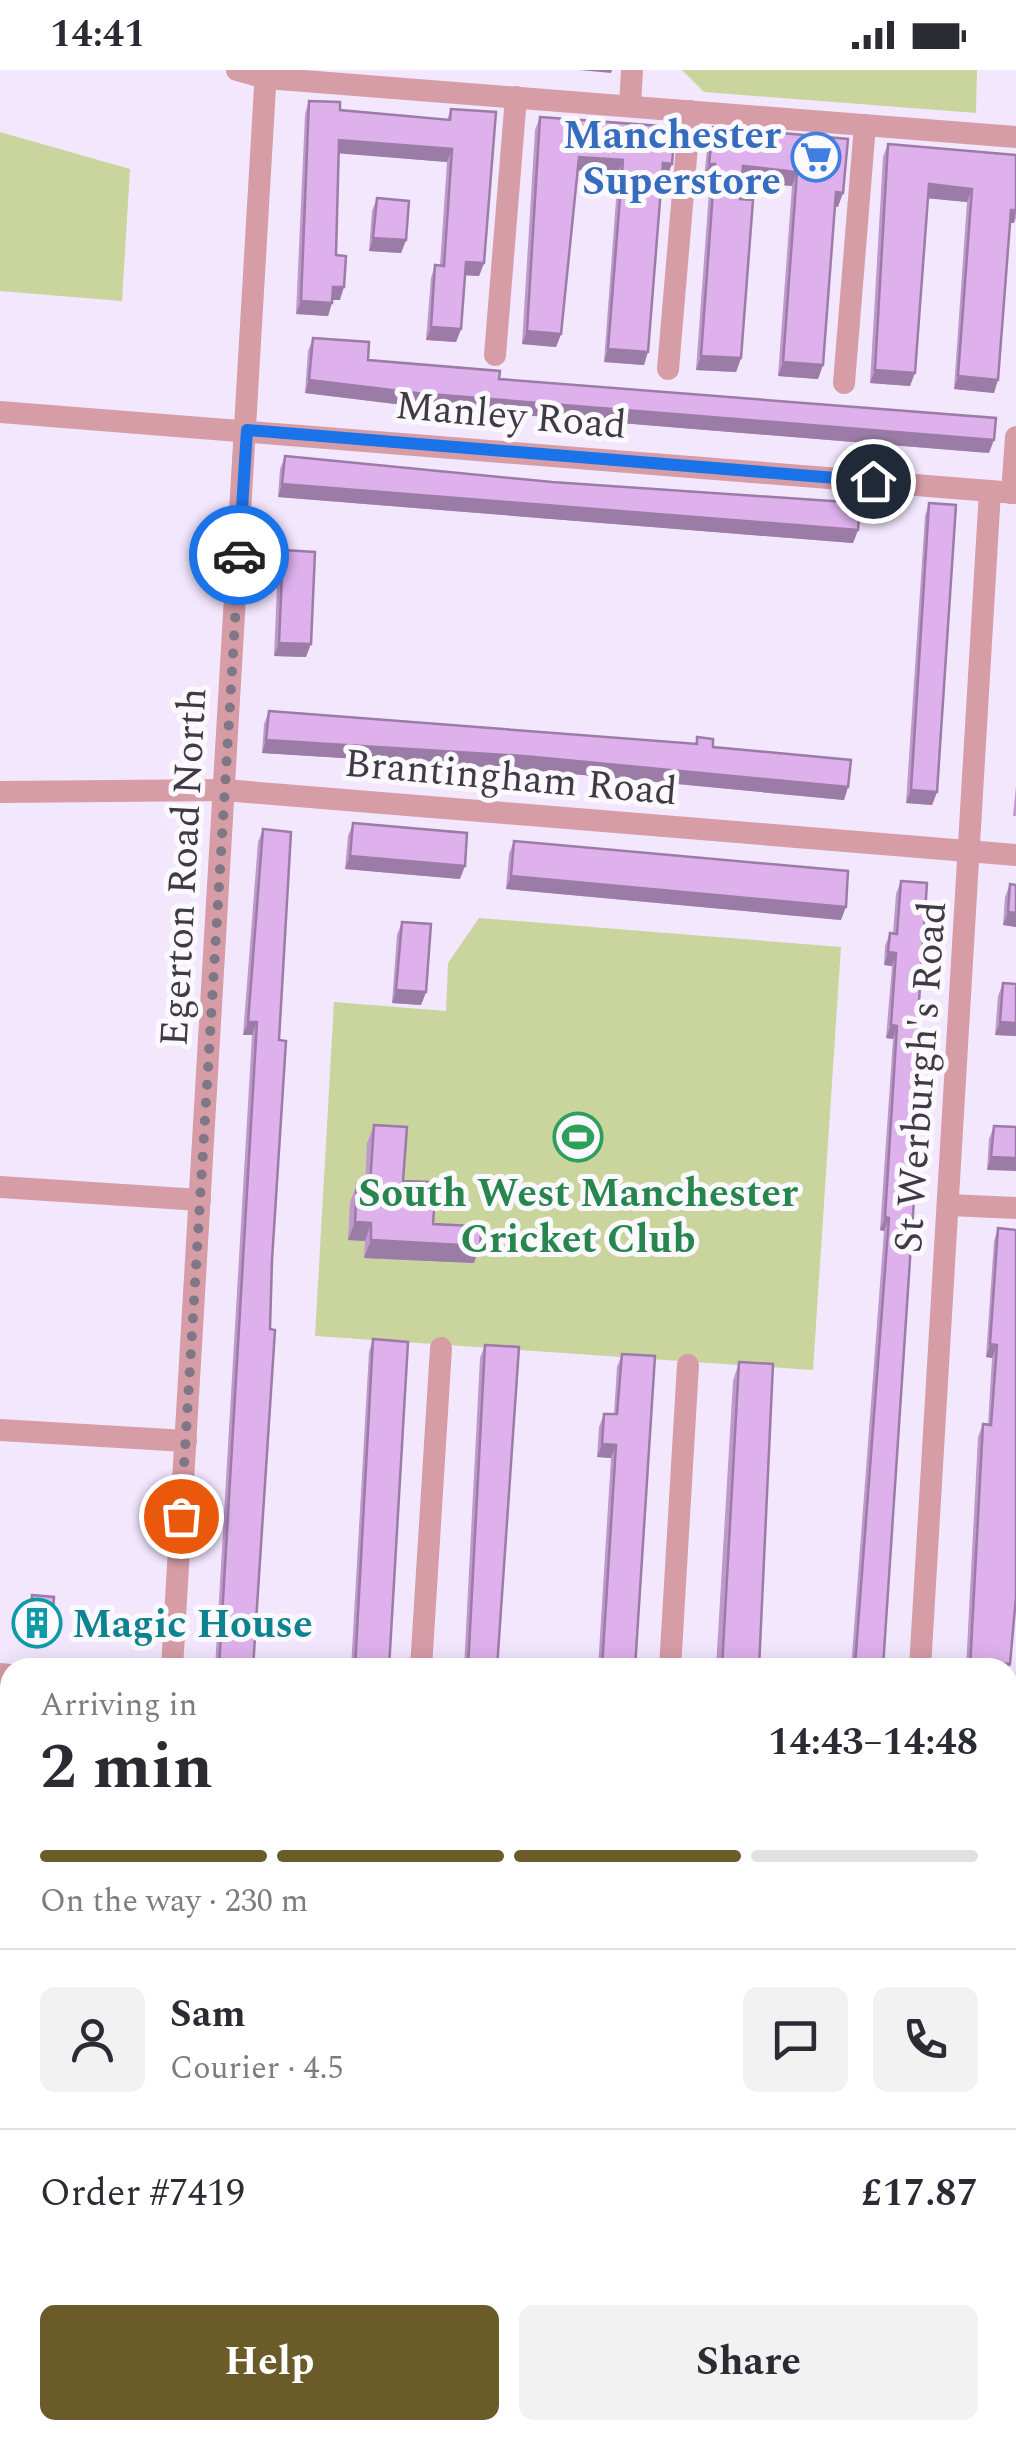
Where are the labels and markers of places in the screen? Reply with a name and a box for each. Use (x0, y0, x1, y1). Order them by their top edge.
place label: Manchester Superstore (563, 106, 781, 213)
supermarket icon: Manchester Superstore (790, 131, 842, 183)
pin (831, 439, 916, 524)
sports icon: South West Manchester Cricket Club (552, 1111, 604, 1163)
place label: South West Manchester Cricket Club (358, 1164, 798, 1271)
pin (139, 1474, 224, 1559)
place label: Magic House (72, 1595, 313, 1656)
building icon: Magic House (11, 1597, 63, 1649)

